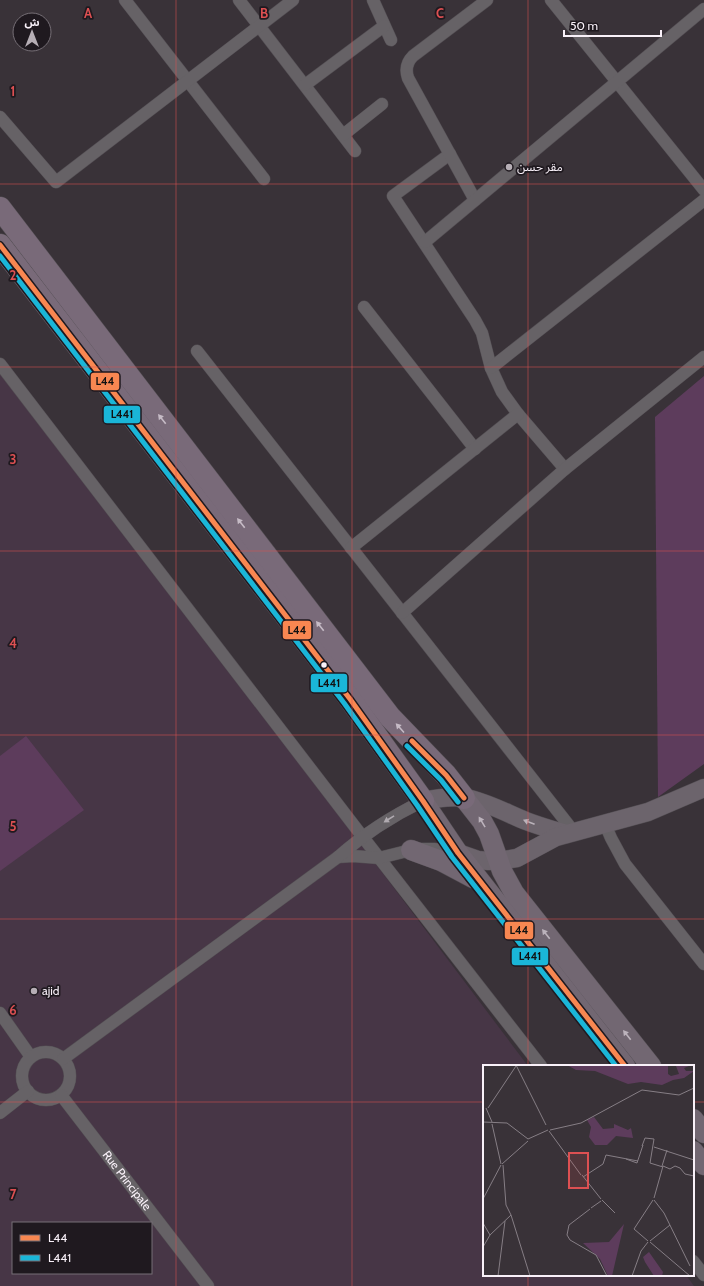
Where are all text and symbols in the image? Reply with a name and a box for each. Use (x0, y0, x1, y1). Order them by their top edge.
text: A (84, 5, 93, 21)
text: B (260, 5, 268, 21)
text: C (436, 5, 444, 21)
north arrow (12, 12, 52, 52)
scale bar (564, 12, 661, 38)
text: ش (24, 15, 40, 29)
text: 50 m (570, 18, 598, 33)
text: 1 (11, 83, 15, 99)
place label: مقر حسن (517, 159, 563, 174)
marker: مقر حسن (504, 162, 514, 172)
text: 2 (10, 267, 17, 283)
line badge: L44 (90, 372, 120, 391)
text: L44 (96, 374, 115, 388)
line badge: L441 (103, 405, 141, 424)
text: L441 (111, 407, 133, 421)
one-way arrow (158, 414, 166, 425)
text: 3 (9, 451, 17, 467)
one-way arrow (237, 517, 245, 528)
line badge: L44 (282, 620, 312, 640)
one-way arrow (316, 620, 325, 631)
text: L44 (288, 623, 307, 637)
text: 4 (9, 635, 17, 651)
unlabelled marker (319, 660, 329, 670)
line badge: L441 (310, 673, 348, 693)
text: L441 (318, 676, 340, 690)
one-way arrow (396, 723, 405, 733)
one-way arrow (384, 815, 394, 823)
one-way arrow (479, 816, 486, 828)
text: 5 (10, 818, 17, 834)
one-way arrow (523, 819, 535, 825)
line badge: L44 (504, 921, 534, 940)
text: L44 (510, 923, 529, 937)
one-way arrow (542, 928, 551, 939)
line badge: L441 (511, 947, 549, 966)
text: L441 (519, 949, 541, 963)
place label: ajid (42, 983, 60, 998)
marker: ajid (29, 986, 39, 996)
text: 6 (9, 1002, 17, 1018)
one-way arrow (623, 1030, 631, 1041)
inset map (483, 1065, 694, 1276)
street label: Rue Principale (100, 1147, 155, 1213)
text: 7 (10, 1186, 17, 1202)
legend (12, 1222, 152, 1274)
text: L44 (48, 1230, 67, 1245)
text: L441 (48, 1250, 71, 1265)

